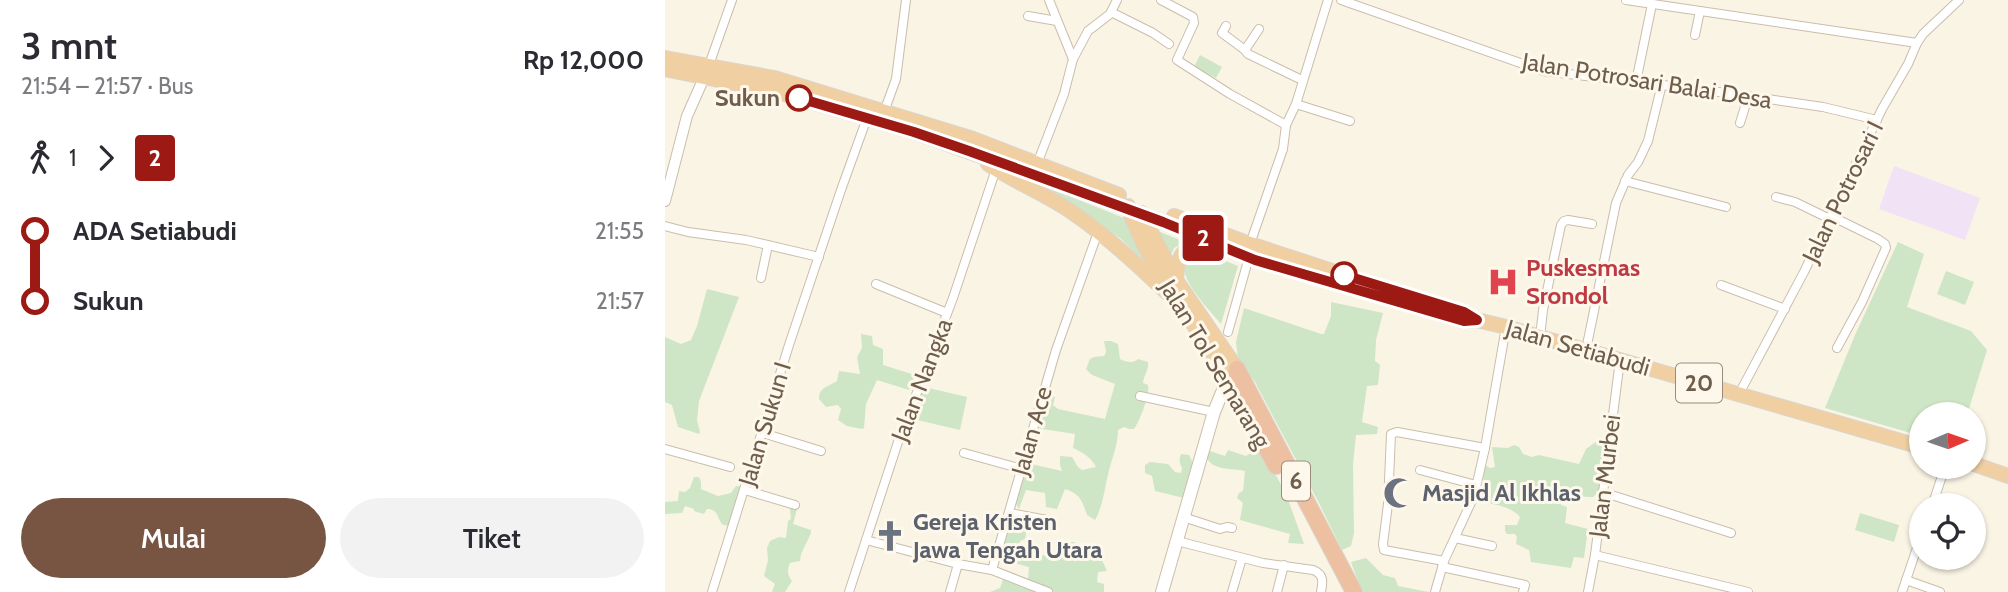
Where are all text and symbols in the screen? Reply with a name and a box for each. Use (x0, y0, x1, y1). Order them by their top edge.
text: 3 mnt (21, 22, 117, 69)
text: Rp 12,000 (523, 44, 644, 76)
street label: Jalan Potrosari Balai Desa (1519, 46, 1775, 115)
text: 21:54 – 21:57 · Bus (21, 72, 193, 100)
place label: Sukun (715, 83, 780, 112)
marker: Sukun (786, 85, 812, 111)
street label: Jalan Potrosari I (1795, 116, 1889, 268)
icon: walk (21, 139, 59, 177)
icon: forward (87, 139, 125, 177)
text: 2 (149, 143, 161, 172)
text: 1 (69, 144, 77, 172)
text: ADA Setiabudi (73, 215, 237, 247)
line badge: 2 (1180, 215, 1226, 261)
text: 21:55 (595, 217, 644, 245)
text: 2 (1197, 223, 1209, 252)
place label: Puskesmas Srondol (1526, 253, 1640, 310)
unlabelled marker (1331, 262, 1357, 288)
hospital icon: Puskesmas Srondol (1486, 265, 1520, 299)
street label: Jalan Tol Semarang (1153, 273, 1278, 454)
text: Sukun (73, 285, 144, 317)
text: 21:57 (596, 287, 644, 315)
street label: Jalan Setiabudi (1502, 313, 1654, 382)
street label: Jalan Nangka (885, 314, 958, 446)
street label: Jalan Sukun I (732, 358, 797, 490)
road number: 20 (1676, 364, 1722, 402)
street label: Jalan Ace (1005, 383, 1058, 480)
north arrow (1909, 402, 1986, 480)
map controls (1909, 402, 1986, 570)
street label: Jalan Murbei (1582, 413, 1626, 540)
road number: 6 (1282, 461, 1310, 500)
mosque icon: Masjid Al Ikhlas (1382, 476, 1416, 510)
place label: Masjid Al Ikhlas (1422, 478, 1581, 507)
button: locate (1909, 493, 1986, 570)
button: Mulai (21, 498, 326, 578)
button: Tiket (340, 498, 644, 578)
place label: Gereja Kristen Jawa Tengah Utara (912, 507, 1103, 564)
church icon: Gereja Kristen Jawa Tengah Utara (873, 519, 907, 553)

